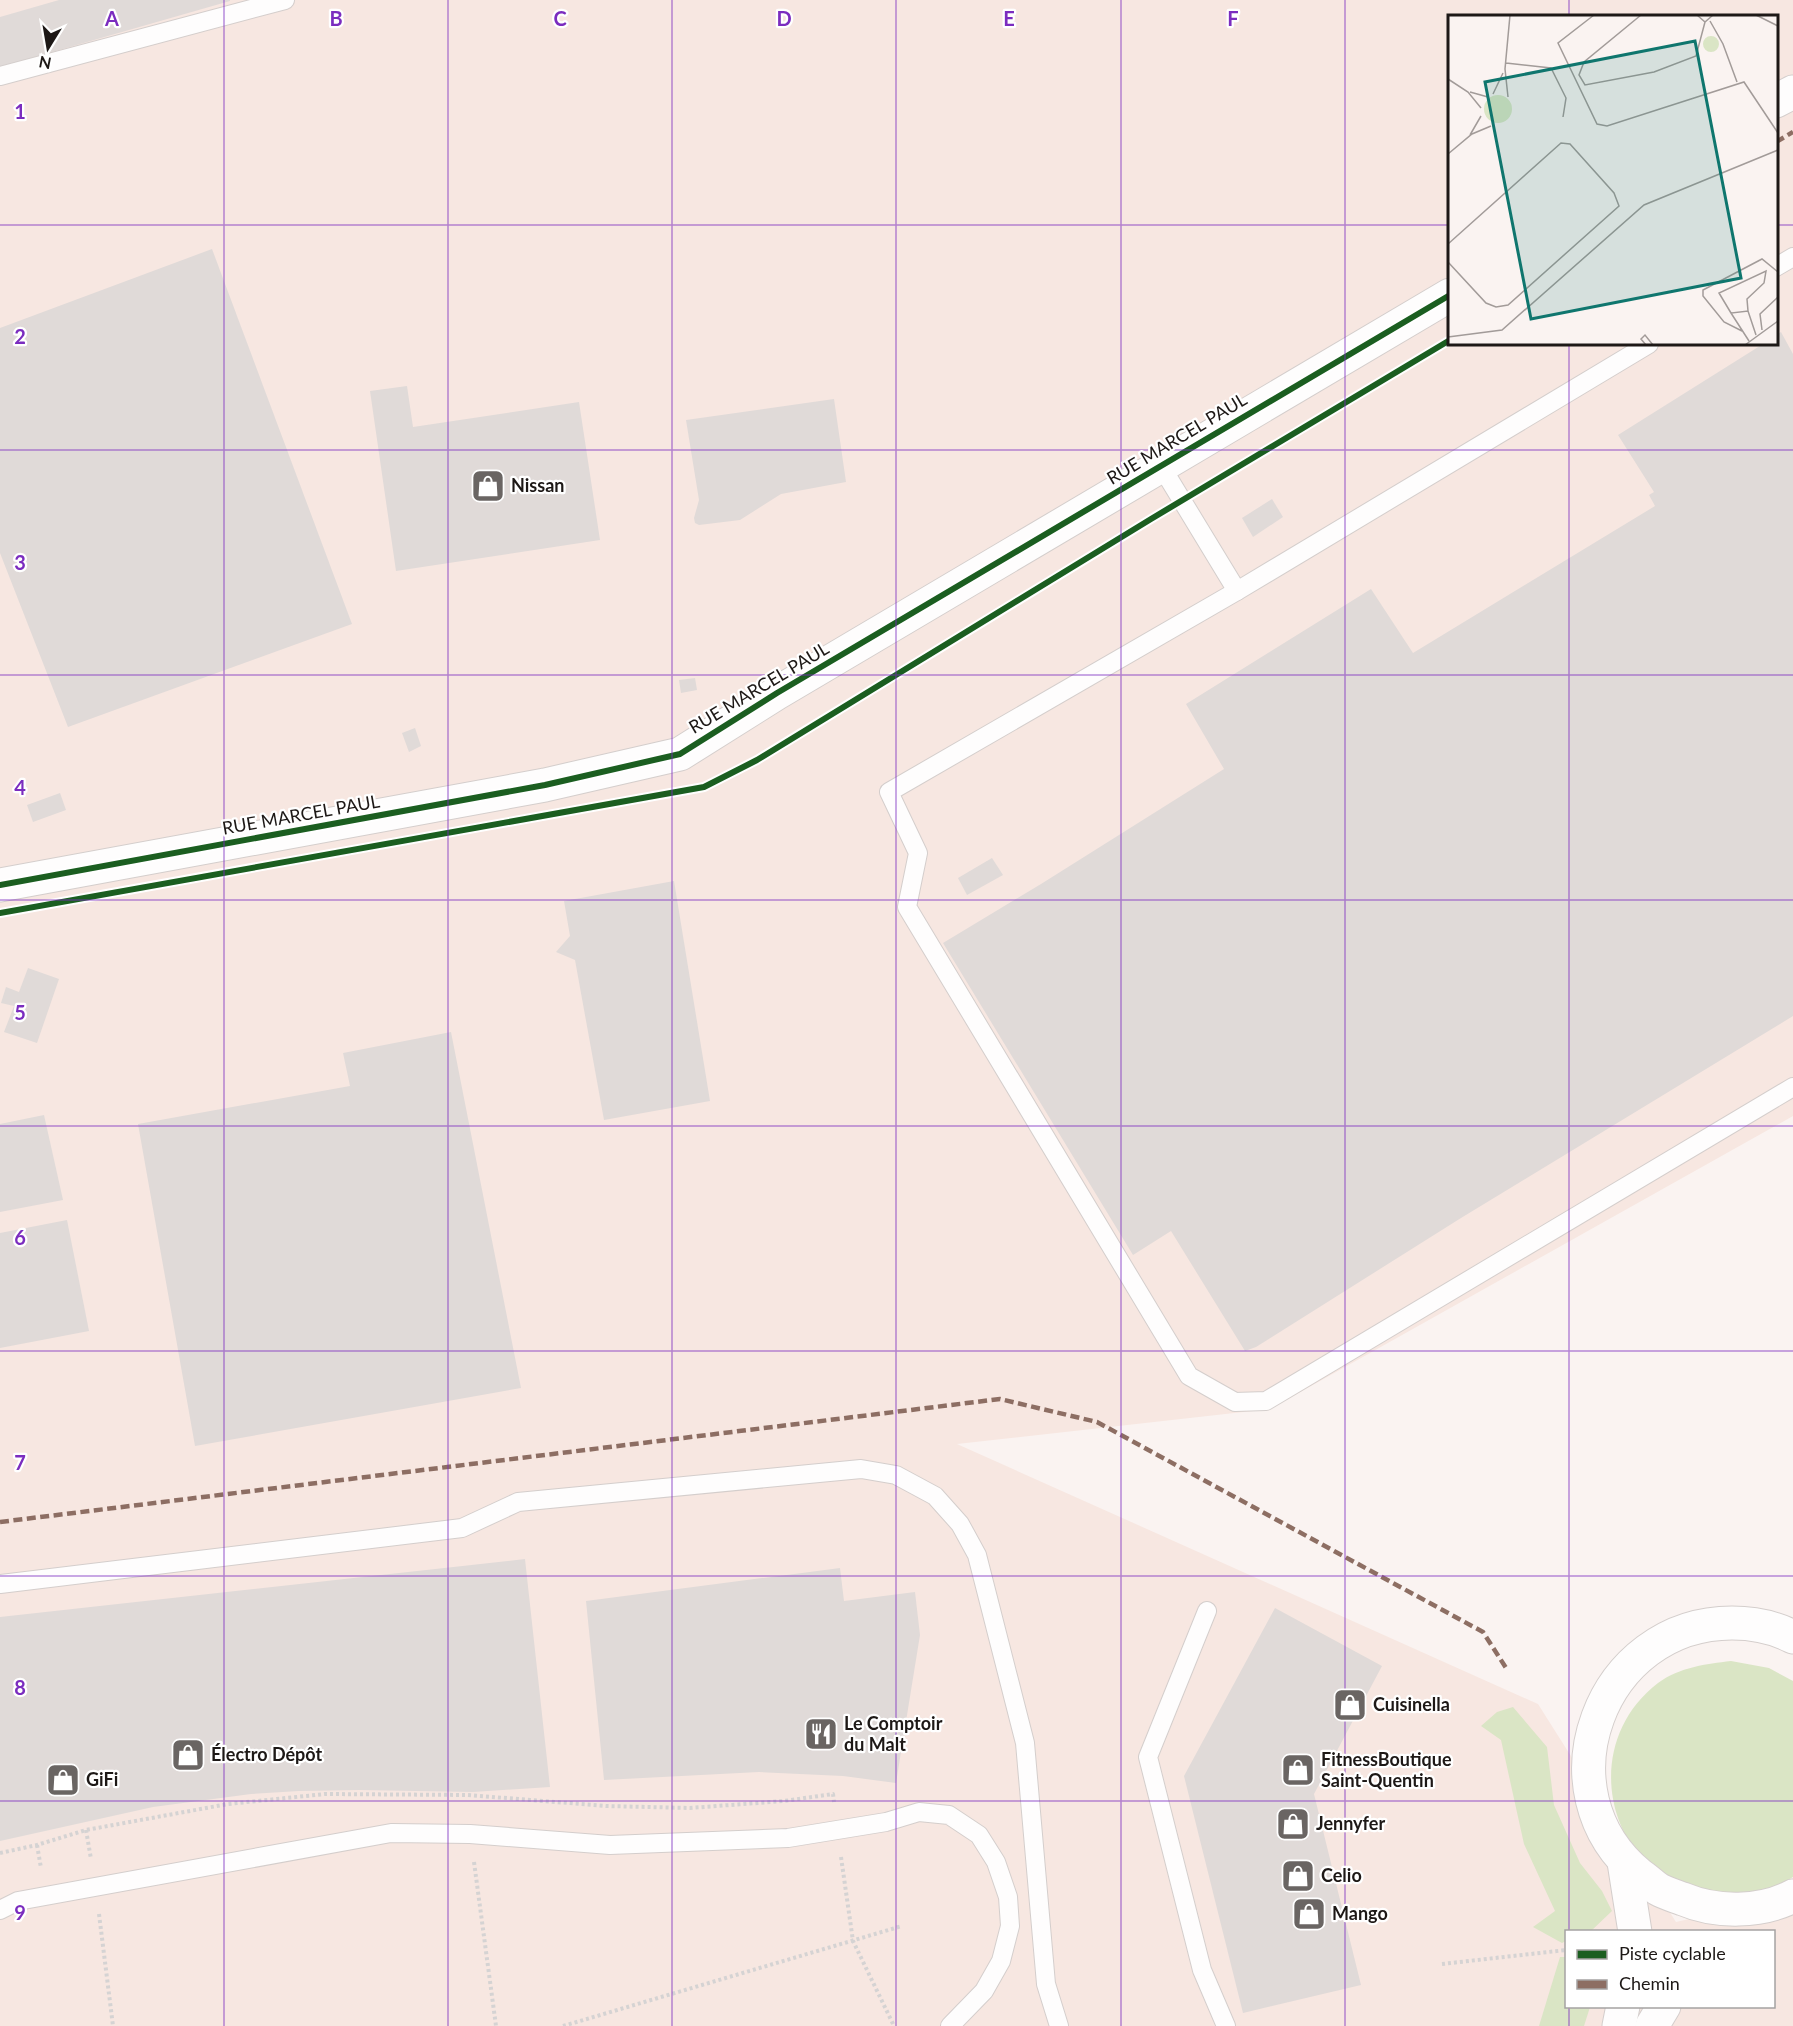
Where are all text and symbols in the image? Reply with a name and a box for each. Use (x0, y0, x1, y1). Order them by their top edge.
text: A (104, 6, 119, 30)
text: B (329, 6, 343, 30)
text: C (553, 6, 567, 30)
text: D (776, 6, 792, 30)
text: E (1003, 6, 1015, 30)
text: F (1227, 6, 1239, 30)
inset map (1448, 15, 1778, 345)
north arrow (18, 18, 78, 78)
text: N (37, 53, 53, 74)
text: 1 (14, 99, 26, 123)
text: 2 (14, 324, 26, 348)
street label: RUE MARCEL PAUL (1102, 388, 1251, 489)
shop icon: Nissan (470, 468, 506, 504)
place label: Nissan (511, 474, 564, 496)
text: 3 (14, 550, 26, 574)
street label: RUE MARCEL PAUL (684, 637, 833, 738)
text: 4 (14, 775, 26, 799)
street label: RUE MARCEL PAUL (220, 789, 381, 839)
text: 5 (14, 1000, 26, 1024)
text: 6 (14, 1225, 26, 1249)
text: 7 (14, 1450, 26, 1474)
text: 8 (14, 1675, 26, 1699)
shop icon: Cuisinella (1332, 1687, 1368, 1723)
place label: Cuisinella (1373, 1693, 1450, 1715)
place label: Le Comptoir du Malt (844, 1712, 943, 1755)
restaurant icon: Le Comptoir du Malt (803, 1716, 839, 1752)
shop icon: Électro Dépôt (170, 1737, 206, 1773)
place label: Électro Dépôt (211, 1743, 323, 1765)
place label: FitnessBoutique Saint-Quentin (1321, 1748, 1452, 1791)
shop icon: FitnessBoutique Saint-Quentin (1280, 1752, 1316, 1788)
shop icon: GiFi (45, 1762, 81, 1798)
place label: GiFi (86, 1768, 118, 1790)
shop icon: Jennyfer (1275, 1806, 1311, 1842)
place label: Jennyfer (1316, 1812, 1385, 1834)
shop icon: Celio (1280, 1858, 1316, 1894)
place label: Celio (1321, 1864, 1362, 1886)
shop icon: Mango (1291, 1896, 1327, 1932)
text: 9 (14, 1900, 26, 1924)
place label: Mango (1332, 1902, 1388, 1924)
legend (1565, 1930, 1775, 2008)
text: Piste cyclable (1619, 1942, 1726, 1964)
text: Chemin (1619, 1972, 1680, 1994)

